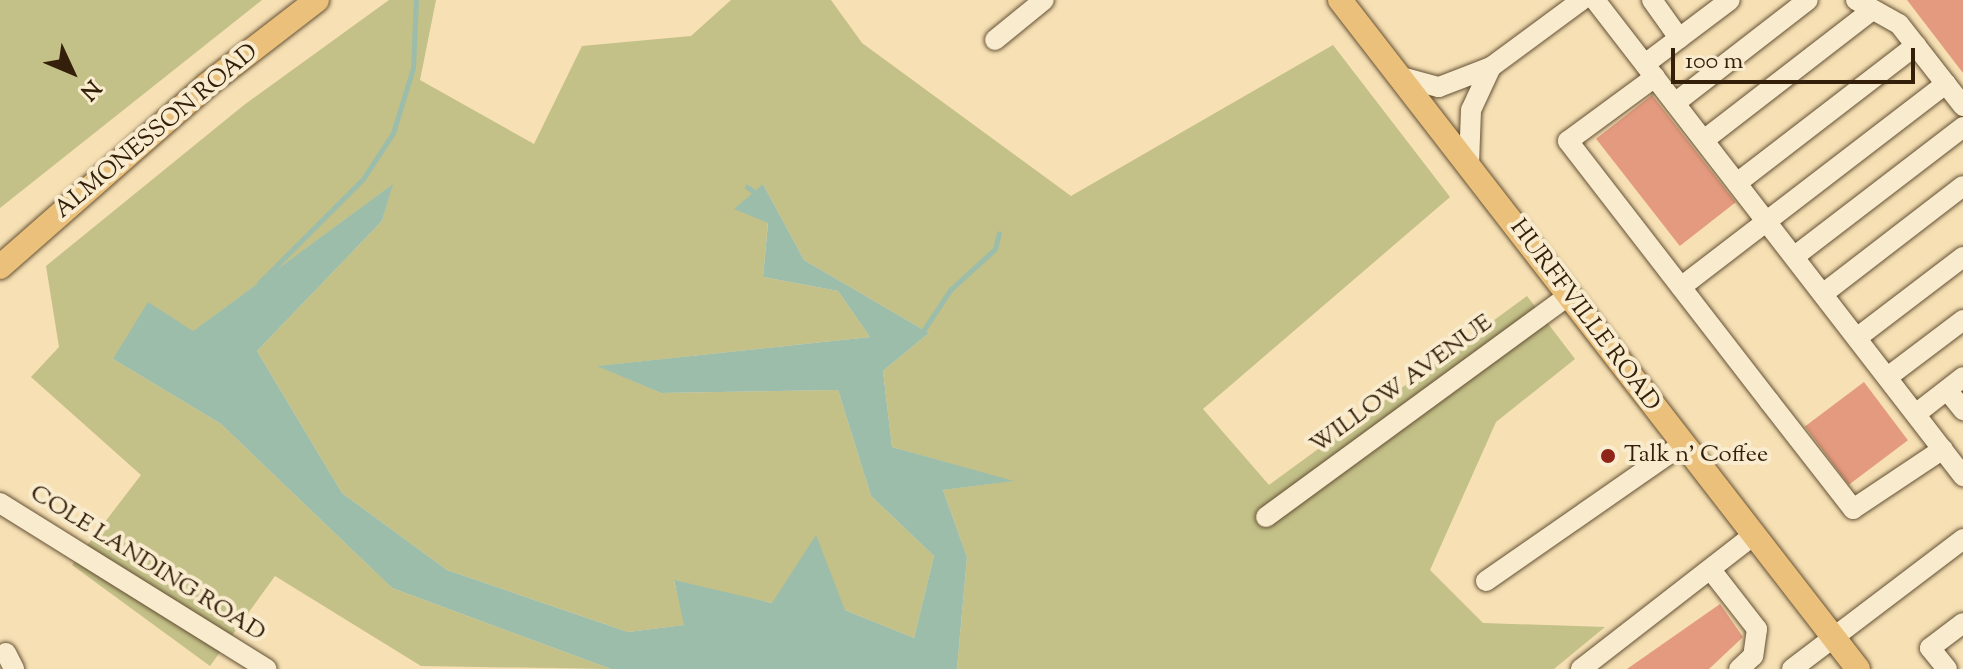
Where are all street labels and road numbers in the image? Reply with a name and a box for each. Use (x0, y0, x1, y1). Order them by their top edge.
street label: ALMONESSON ROAD (49, 38, 265, 226)
street label: HURFFVILLE ROAD (1503, 214, 1665, 418)
street label: WILLOW AVENUE (1305, 309, 1499, 461)
street label: COLE LANDING ROAD (24, 480, 270, 648)

